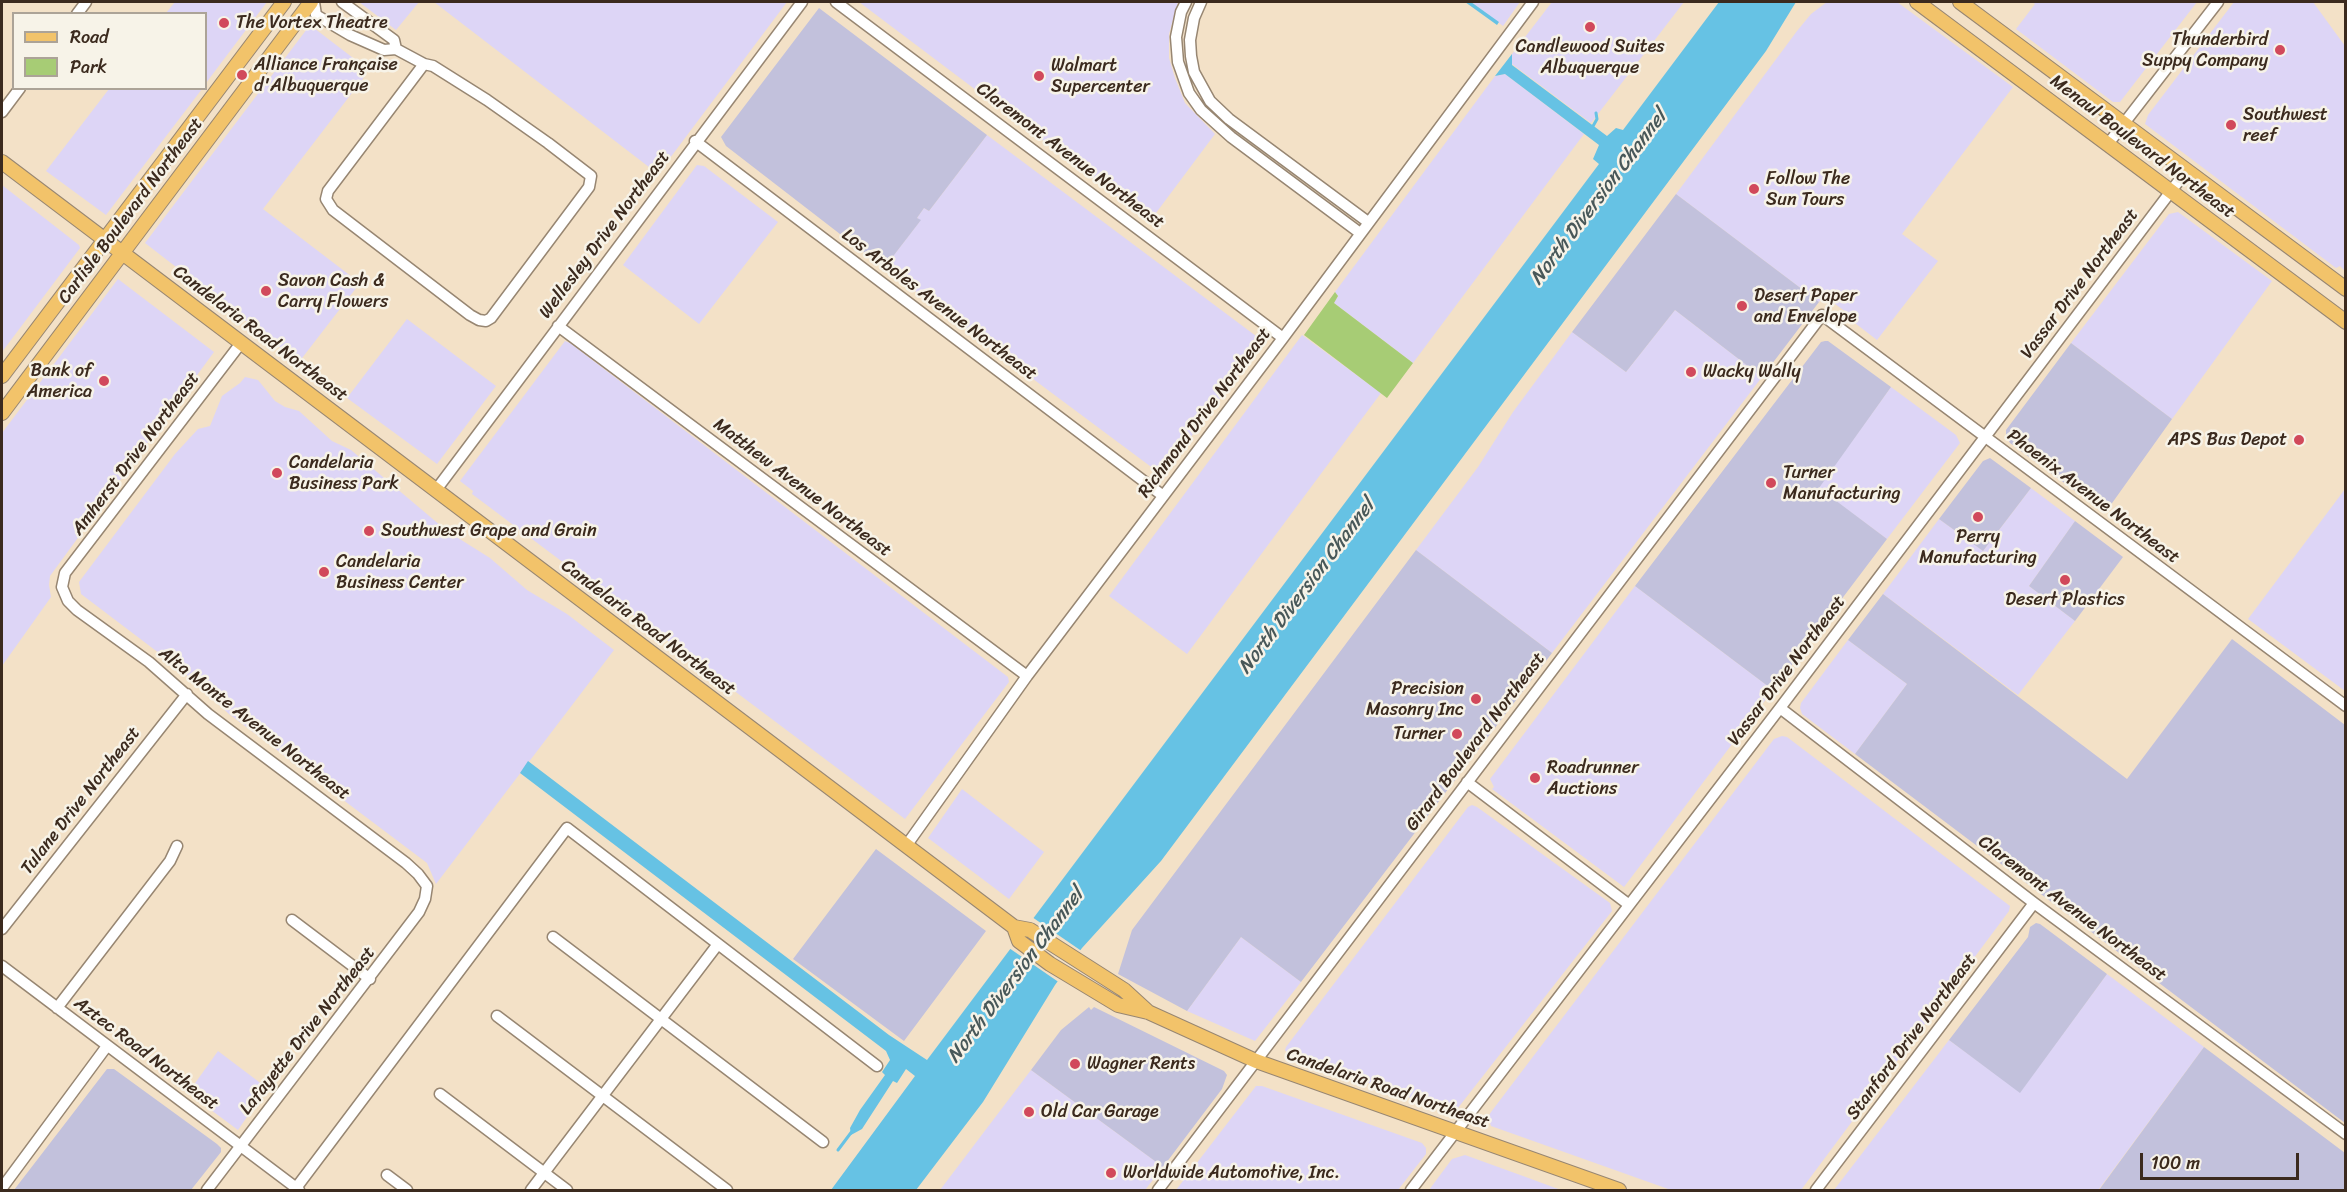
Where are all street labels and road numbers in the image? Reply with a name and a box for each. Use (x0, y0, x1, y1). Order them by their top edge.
street label: Menaul Boulevard Northeast (2045, 70, 2239, 224)
street label: Claremont Avenue Northeast (972, 78, 1168, 234)
street label: Carlisle Boulevard Northeast (54, 114, 208, 308)
street label: Wellesley Drive Northeast (535, 147, 675, 323)
street label: Vassar Drive Northeast (2017, 205, 2143, 363)
street label: Los Arboles Avenue Northeast (837, 225, 1041, 385)
street label: Candelaria Road Northeast (168, 261, 352, 407)
street label: Richmond Drive Northeast (1134, 324, 1276, 502)
street label: Amherst Drive Northeast (68, 368, 204, 540)
street label: Matthew Avenue Northeast (709, 414, 895, 562)
street label: Phoenix Avenue Northeast (2003, 425, 2183, 569)
street label: Candelaria Road Northeast (556, 555, 740, 701)
street label: Vassar Drive Northeast (1724, 592, 1850, 750)
street label: Alta Monte Avenue Northeast (154, 643, 354, 805)
street label: Girard Boulevard Northeast (1402, 649, 1550, 835)
street label: Tulane Drive Northeast (17, 723, 145, 879)
street label: Claremont Avenue Northeast (1974, 831, 2170, 987)
street label: Lafayette Drive Northeast (236, 943, 380, 1119)
street label: Stanford Drive Northeast (1842, 950, 1982, 1124)
street label: Aztec Road Northeast (70, 993, 222, 1115)
street label: Candelaria Road Northeast (1284, 1044, 1492, 1134)

